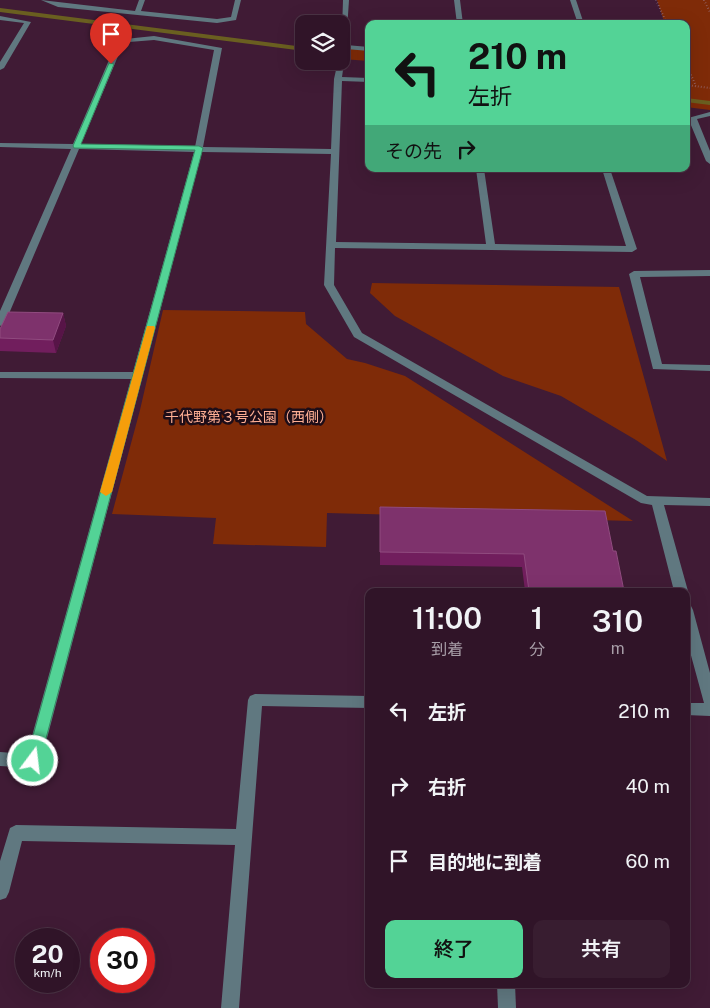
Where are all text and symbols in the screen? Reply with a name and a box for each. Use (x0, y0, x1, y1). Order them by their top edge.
pin (90, 13, 132, 64)
map controls (295, 15, 350, 70)
button: layers (295, 15, 350, 70)
icon: arrive (97, 20, 125, 48)
text: 210 m (468, 36, 567, 77)
icon: left (385, 40, 450, 105)
text: 左折 (468, 83, 512, 109)
icon: right (452, 135, 480, 163)
text: その先 (385, 140, 442, 162)
park label: 千代野第３号公園（西側） (165, 409, 333, 425)
text: 11:00 (412, 600, 482, 636)
text: 1 (531, 600, 543, 636)
text: 310 (592, 603, 643, 639)
text: m (611, 639, 624, 658)
text: 到着 (431, 640, 463, 659)
text: 分 (529, 640, 545, 659)
icon: left (385, 697, 413, 725)
text: 210 m (618, 700, 670, 722)
text: 左折 (428, 701, 466, 723)
position arrow (6, 734, 58, 786)
icon: right (385, 772, 413, 800)
text: 40 m (625, 775, 670, 797)
text: 右折 (428, 776, 466, 798)
icon: arrive (385, 847, 413, 875)
text: 60 m (626, 850, 670, 872)
text: 目的地に到着 (428, 851, 542, 873)
button: 終了 (385, 920, 523, 978)
button: 共有 (533, 920, 670, 978)
speed limit sign: 30 (90, 928, 155, 993)
text: 20 (32, 939, 64, 969)
text: km/h (33, 966, 62, 980)

